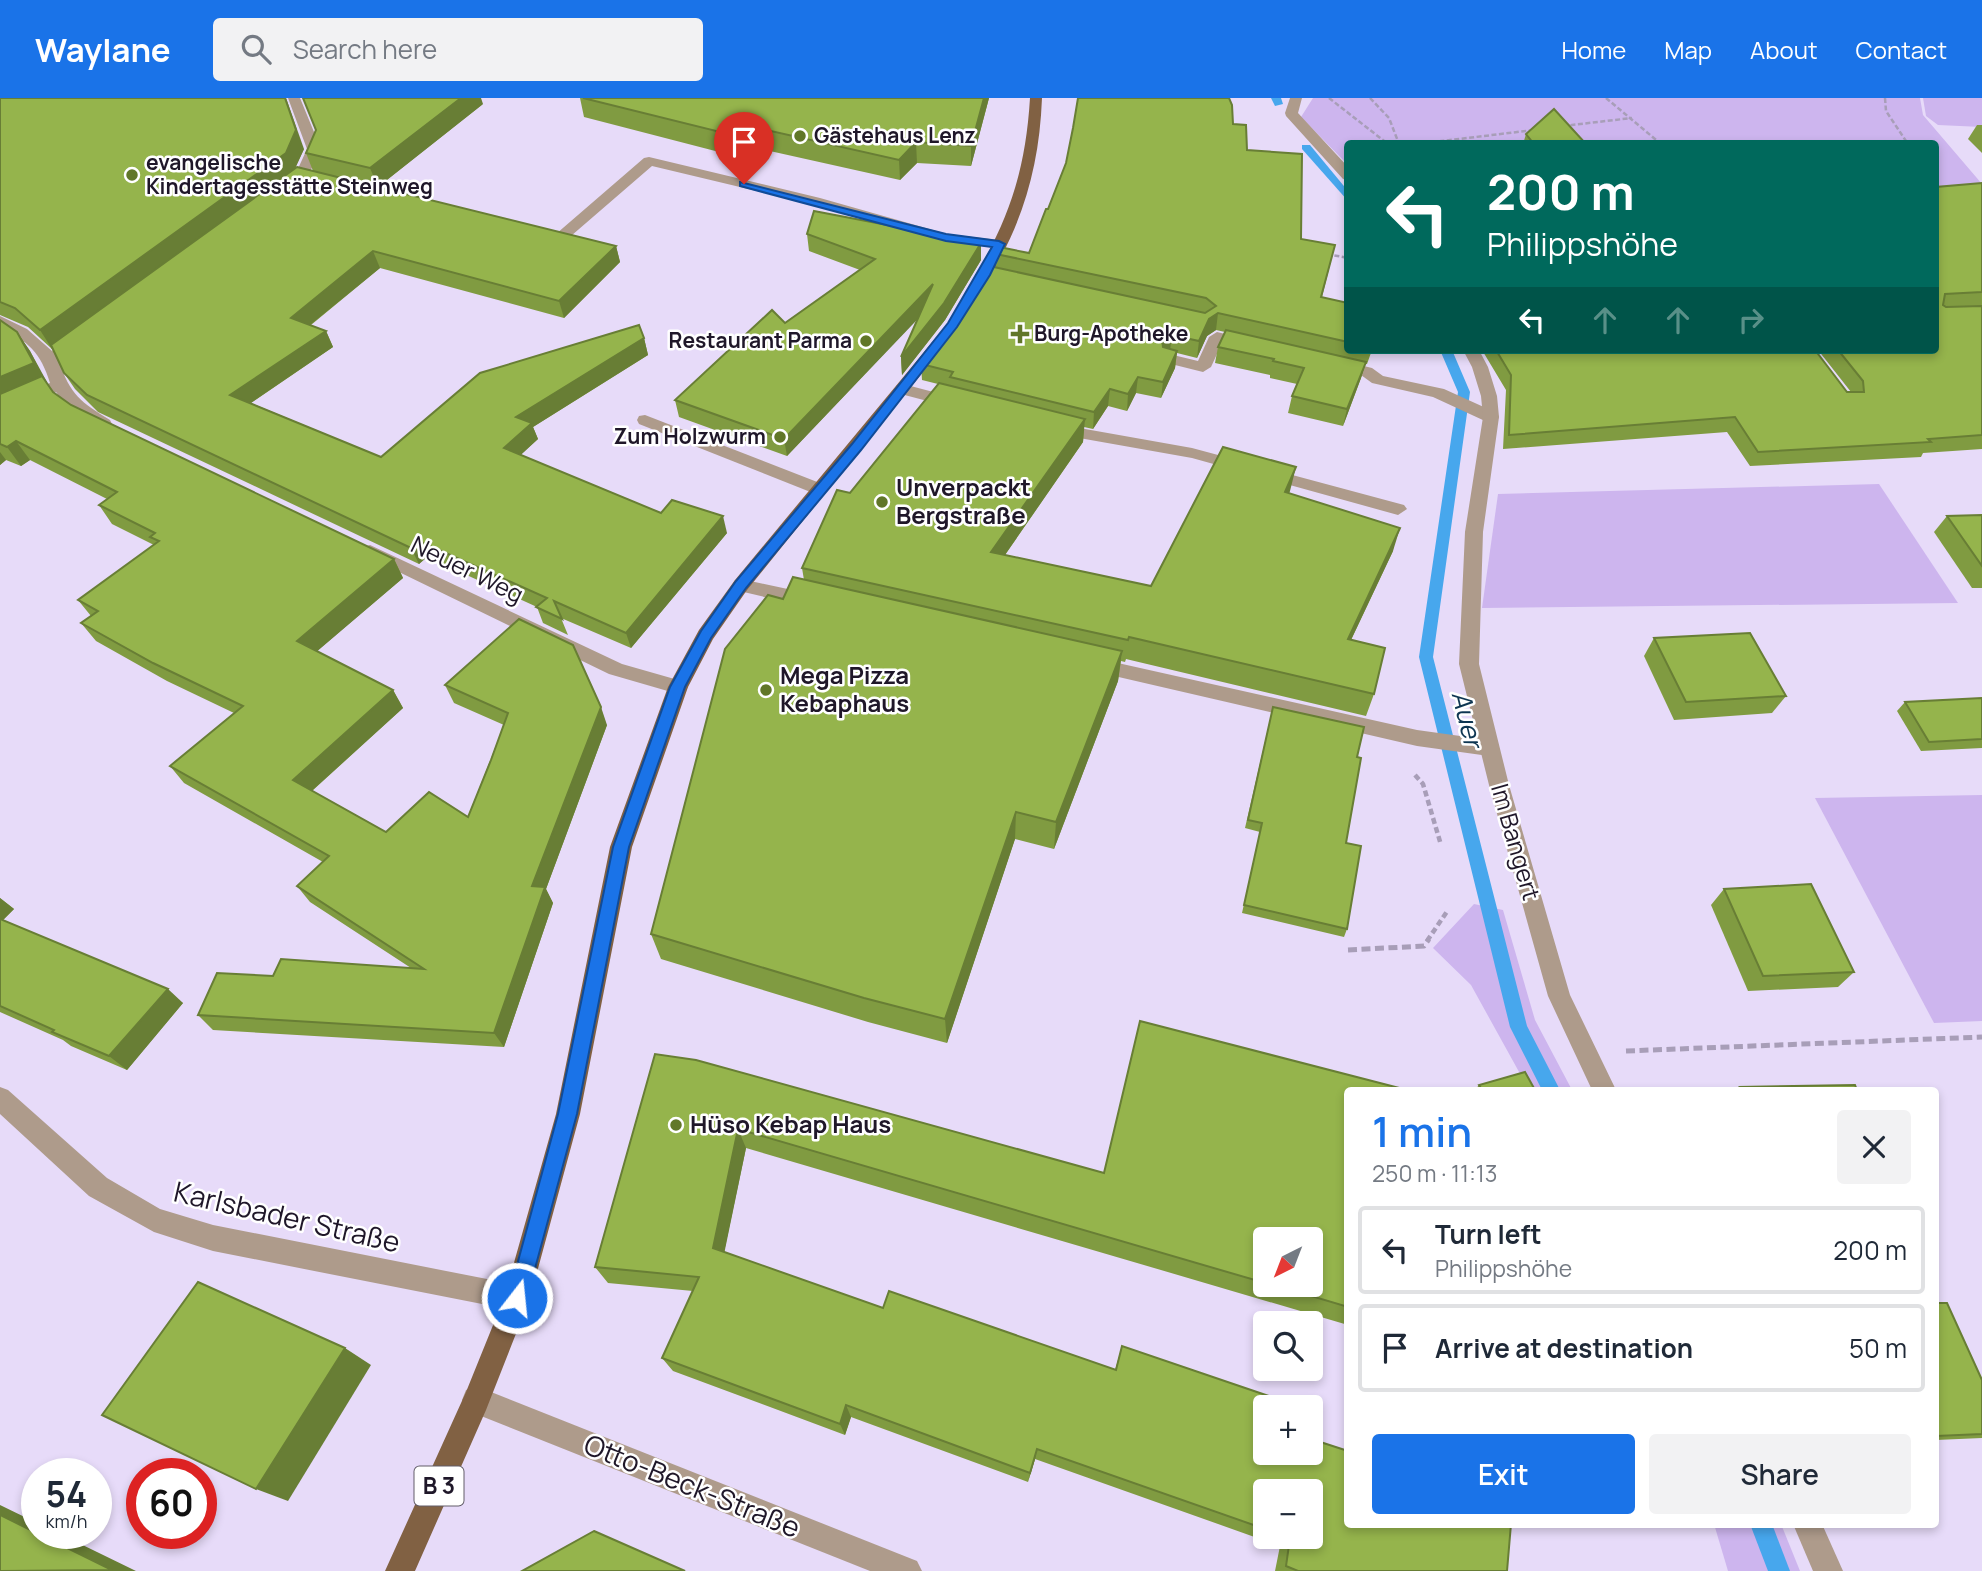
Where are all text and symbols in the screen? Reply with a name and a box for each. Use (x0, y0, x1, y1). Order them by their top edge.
search box (213, 18, 703, 81)
text: Waylane (35, 27, 171, 72)
icon: search (237, 30, 275, 68)
text: Search here (293, 31, 437, 67)
text: Home (1561, 33, 1626, 66)
text: Map (1664, 33, 1712, 66)
text: About (1750, 33, 1818, 66)
text: Contact (1856, 33, 1947, 66)
pin (714, 112, 774, 184)
place label: Gästehaus Lenz (814, 121, 976, 149)
icon: arrive (725, 123, 763, 161)
marker: Gästehaus Lenz (792, 128, 808, 144)
place label: evangelische Kindertagesstätte Steinweg (146, 148, 433, 200)
text: 200 m (1487, 158, 1635, 225)
marker: evangelische Kindertagesstätte Steinweg (124, 167, 140, 183)
icon: left (1372, 168, 1463, 259)
text: Philippshöhe (1487, 222, 1678, 266)
icon: left (1513, 301, 1551, 339)
icon: ahead (1586, 301, 1624, 339)
icon: ahead (1659, 301, 1697, 339)
icon: right (1732, 301, 1770, 339)
place label: Burg-Apotheke (1034, 319, 1188, 347)
place label: Restaurant Parma (669, 326, 852, 354)
marker: Burg-Apotheke (1012, 326, 1028, 342)
marker: Restaurant Parma (858, 333, 874, 349)
place label: Zum Holzwurm (613, 422, 766, 450)
marker: Zum Holzwurm (772, 429, 788, 445)
place label: Unverpackt Bergstraße (896, 470, 1031, 531)
marker: Unverpackt Bergstraße (874, 494, 890, 510)
street label: Neuer Weg (406, 527, 529, 610)
place label: Mega Pizza Kebaphaus (780, 658, 909, 719)
marker: Mega Pizza Kebaphaus (758, 682, 774, 698)
water label: Auer (1444, 687, 1493, 754)
street label: Im Bangert (1484, 780, 1549, 904)
text: 1 min (1372, 1102, 1472, 1160)
place label: Hüso Kebap Haus (690, 1107, 891, 1140)
button: close (1837, 1110, 1911, 1184)
marker: Hüso Kebap Haus (668, 1117, 684, 1133)
text: 250 m · 11:13 (1372, 1157, 1497, 1189)
street label: Karlsbader Straße (170, 1172, 404, 1261)
text: Turn left (1435, 1216, 1542, 1252)
north arrow (1253, 1227, 1323, 1297)
map controls (1253, 1227, 1323, 1549)
icon: left (1376, 1231, 1414, 1269)
text: 200 m (1833, 1232, 1907, 1268)
text: Philippshöhe (1435, 1252, 1572, 1284)
position arrow (480, 1261, 554, 1335)
button: search (1253, 1311, 1323, 1381)
icon: arrive (1376, 1329, 1414, 1367)
text: Arrive at destination (1435, 1330, 1693, 1366)
text: 50 m (1849, 1330, 1907, 1366)
button: + (1253, 1395, 1323, 1465)
street label: Otto-Beck-Straße (579, 1424, 806, 1546)
button: Exit (1372, 1434, 1635, 1514)
button: Share (1649, 1434, 1911, 1514)
speed limit sign: 60 (126, 1458, 217, 1549)
road number: B 3 (414, 1466, 464, 1506)
text: 54 (46, 1470, 87, 1518)
button: − (1253, 1479, 1323, 1549)
text: km/h (46, 1509, 87, 1533)

